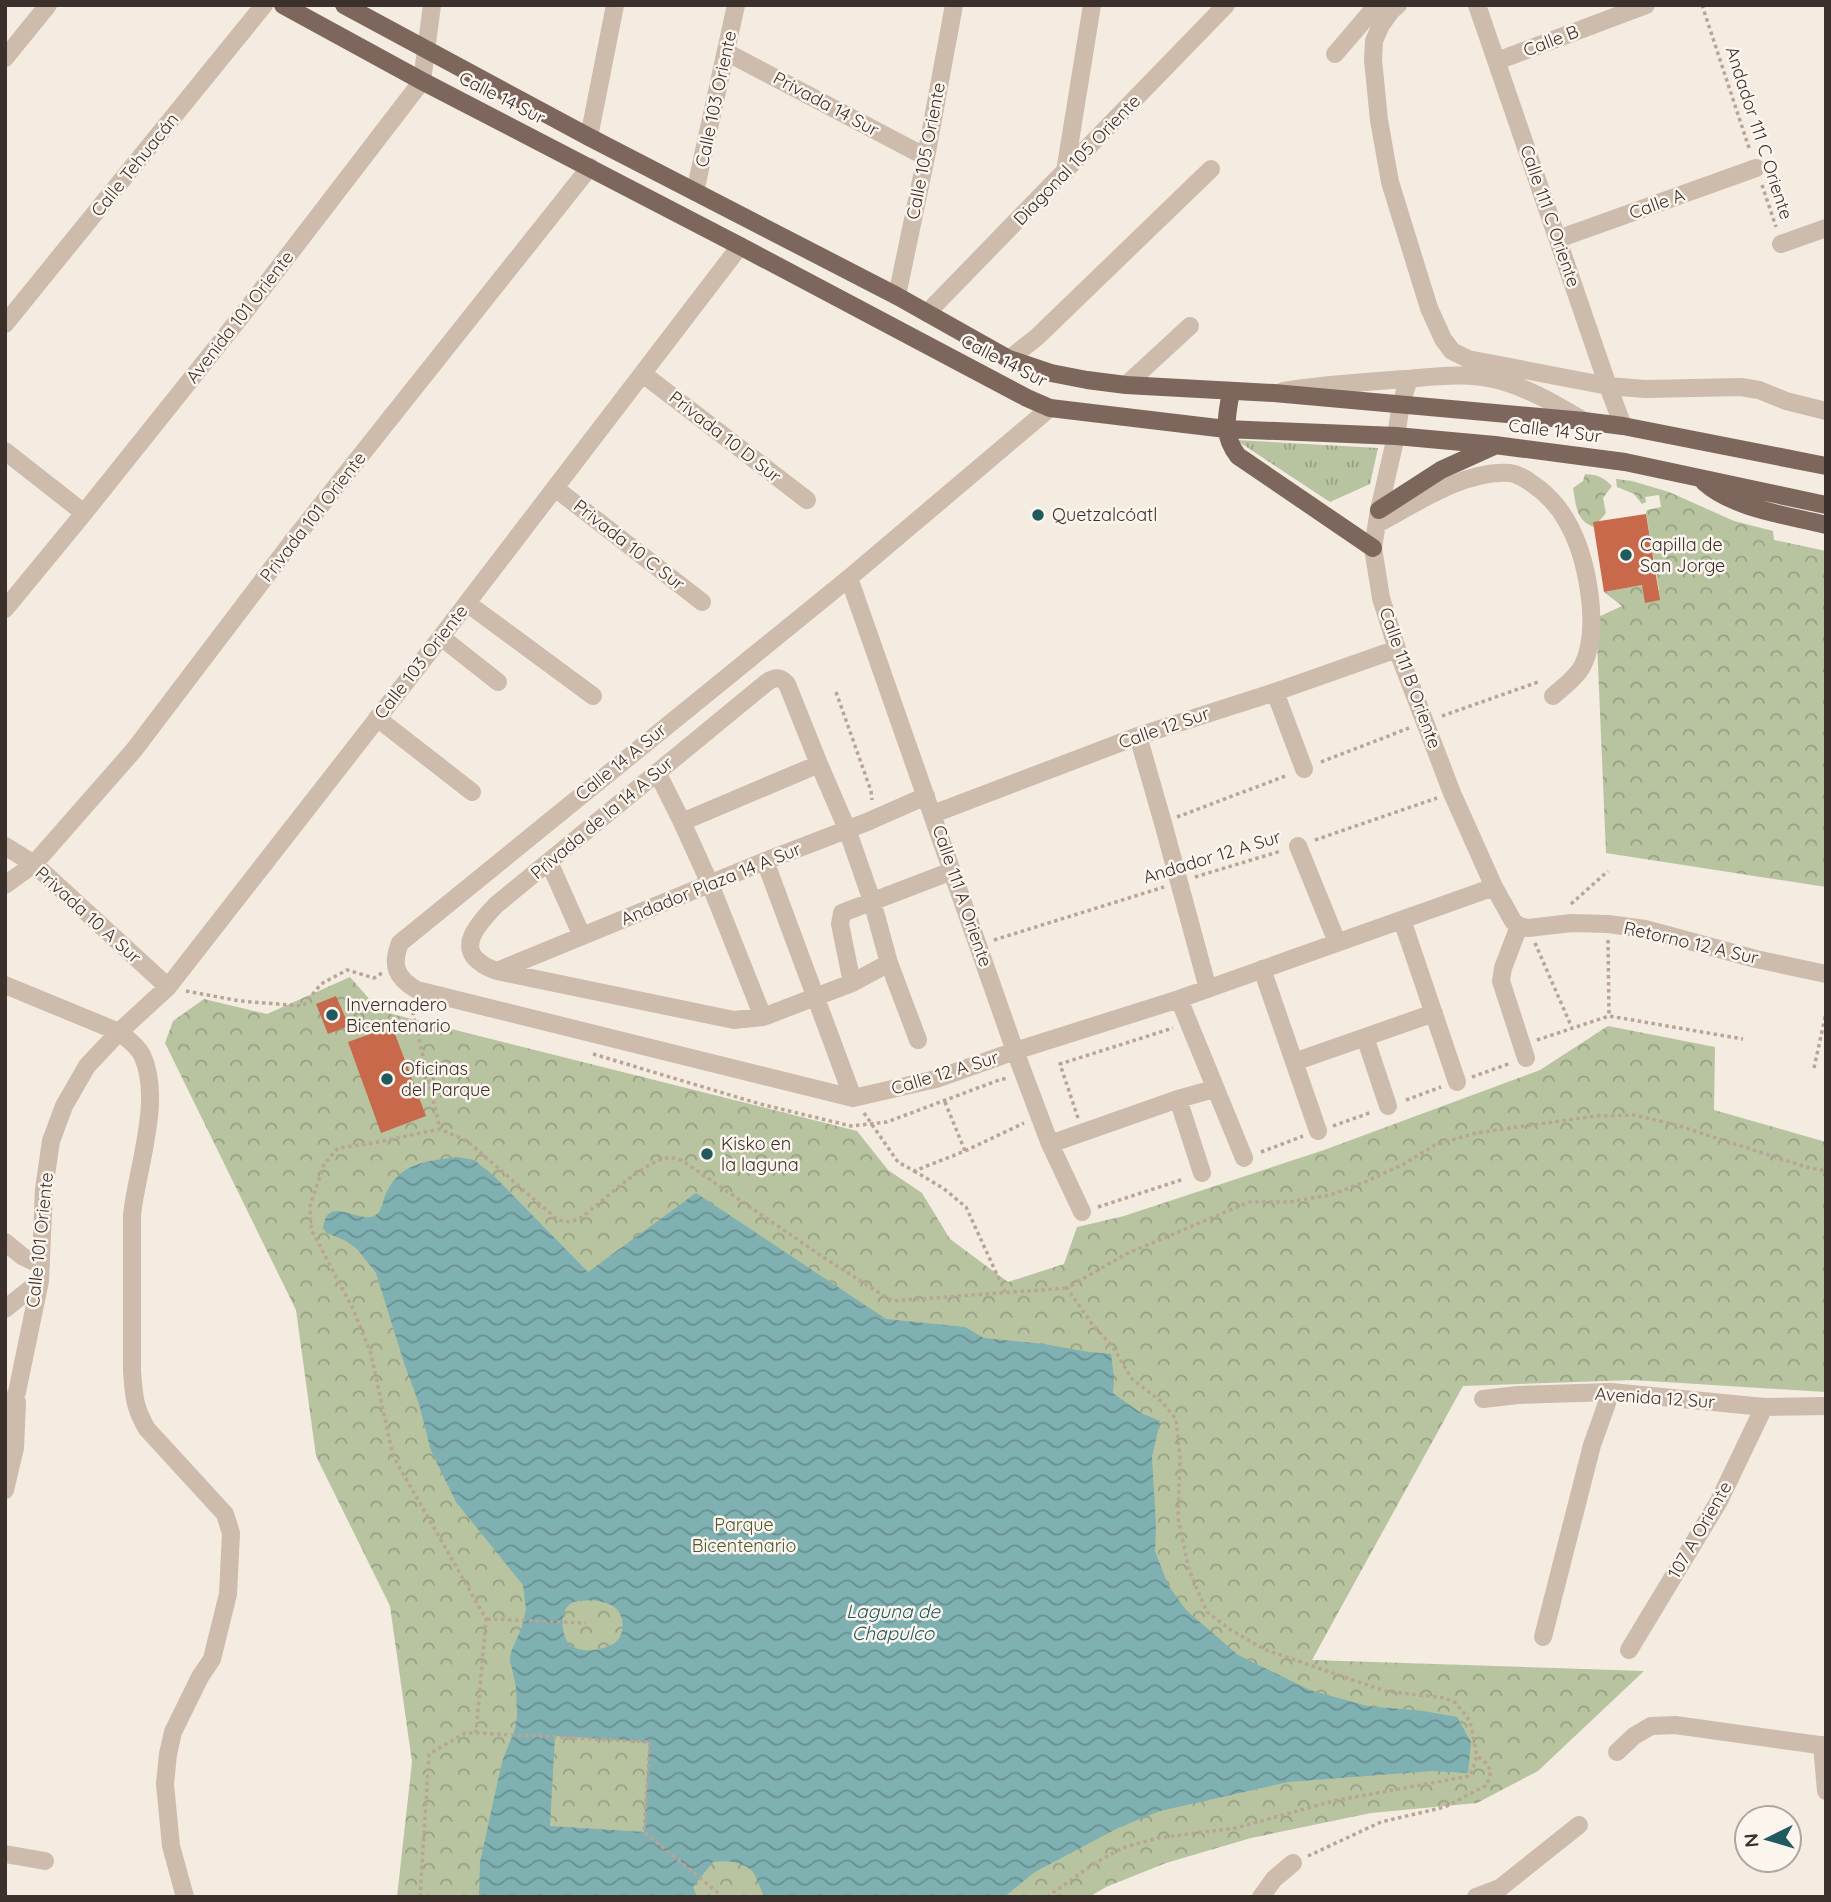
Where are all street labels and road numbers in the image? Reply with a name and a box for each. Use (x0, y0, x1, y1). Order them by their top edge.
street label: Calle B (1520, 19, 1582, 62)
street label: Calle 103 Oriente (690, 29, 741, 169)
street label: Andador 111 C Oriente (1721, 44, 1798, 222)
street label: Calle 14 Sur (455, 66, 549, 129)
street label: Privada 14 Sur (769, 66, 883, 141)
street label: Calle 105 Oriente (901, 80, 950, 221)
street label: Diagonal 105 Oriente (1008, 89, 1145, 230)
street label: Calle Tehuacán (86, 108, 183, 221)
street label: Calle 111 C Oriente (1515, 142, 1586, 290)
street label: Calle A (1626, 183, 1688, 224)
street label: Avenida 101 Oriente (181, 246, 299, 388)
street label: Calle 14 Sur (957, 329, 1051, 392)
street label: Privada 10 D Sur (665, 386, 786, 488)
street label: Calle 14 Sur (1507, 413, 1603, 448)
street label: Privada 101 Oriente (255, 447, 371, 586)
street label: Privada 10 C Sur (569, 494, 690, 595)
street label: Calle 103 Oriente (369, 600, 472, 723)
street label: Calle 111 B Oriente (1374, 604, 1447, 752)
street label: Calle 12 Sur (1115, 701, 1212, 754)
street label: Calle 14 A Sur (571, 718, 671, 805)
street label: Privada de la 14 A Sur (526, 751, 678, 884)
street label: Calle 111 A Oriente (927, 822, 998, 970)
street label: Andador 12 A Sur (1140, 825, 1284, 888)
street label: Andador Plaza 14 A Sur (617, 837, 804, 930)
street label: Privada 10 A Sur (31, 861, 146, 968)
street label: Retorno 12 A Sur (1622, 916, 1761, 969)
street label: Calle 12 A Sur (888, 1045, 1001, 1100)
street label: Calle 101 Oriente (21, 1171, 58, 1309)
street label: Avenida 12 Sur (1594, 1382, 1716, 1413)
street label: 107 A Oriente (1663, 1477, 1737, 1582)

